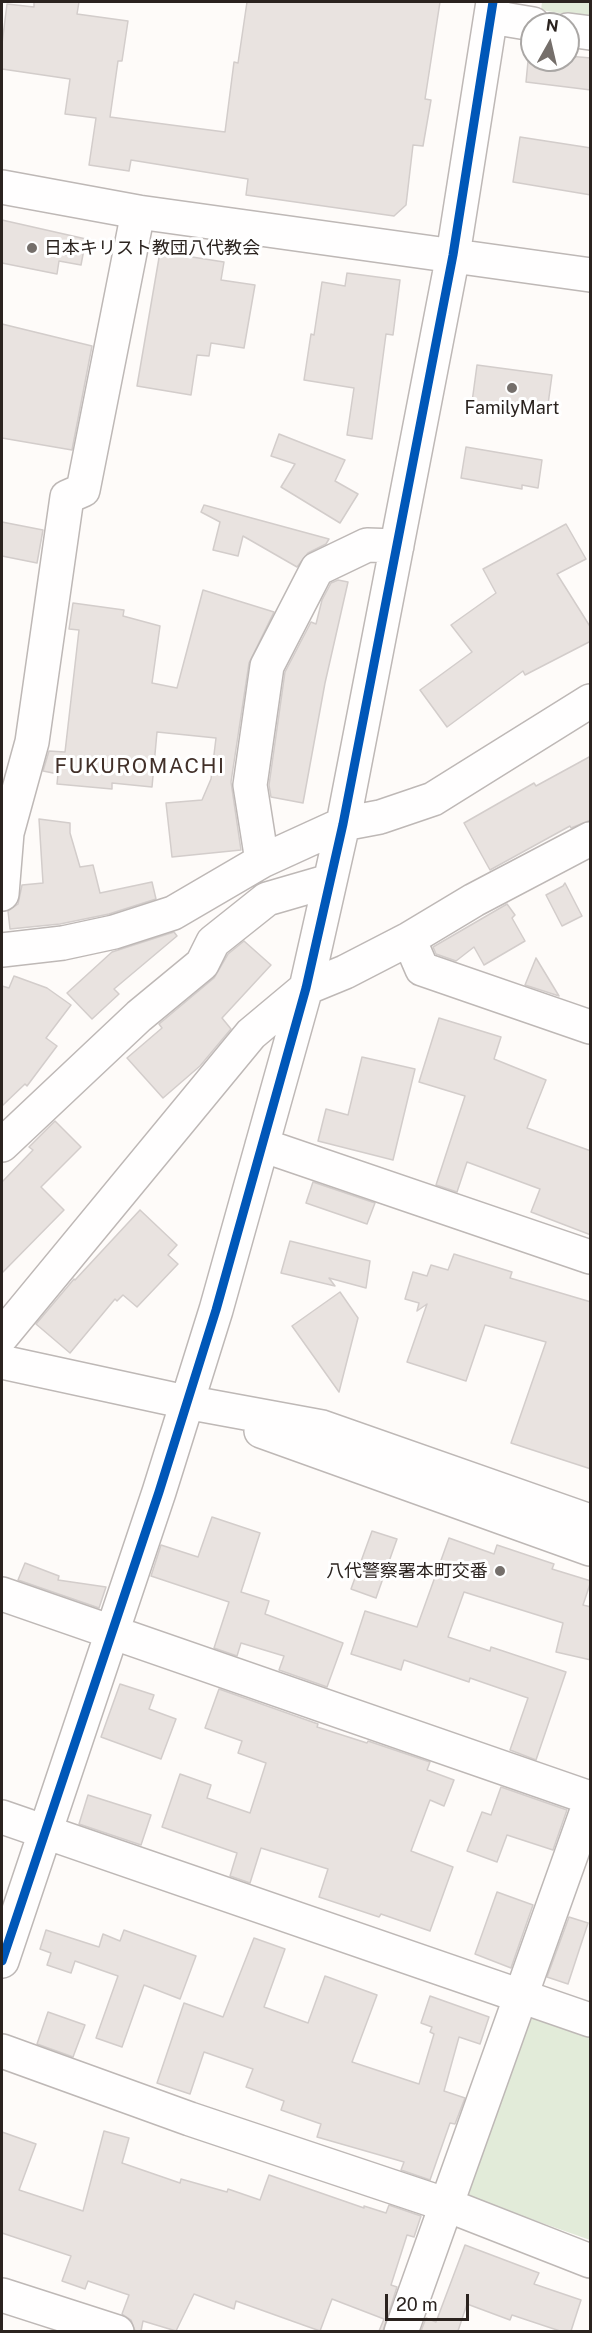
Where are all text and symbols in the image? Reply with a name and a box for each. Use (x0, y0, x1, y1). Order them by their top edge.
north arrow (520, 12, 580, 72)
text: N (545, 15, 560, 36)
place label: 日本キリスト教団八代教会 (44, 237, 260, 259)
marker: 日本キリスト教団八代教会 (25, 241, 39, 255)
marker: FamilyMart (505, 381, 519, 395)
place label: FamilyMart (465, 397, 559, 419)
district label: FUKUROMACHI (55, 754, 225, 780)
place label: 八代警察署本町交番 (326, 1560, 488, 1582)
marker: 八代警察署本町交番 (493, 1564, 507, 1578)
scale bar (388, 2282, 472, 2320)
text: 20 m (396, 2294, 438, 2315)

